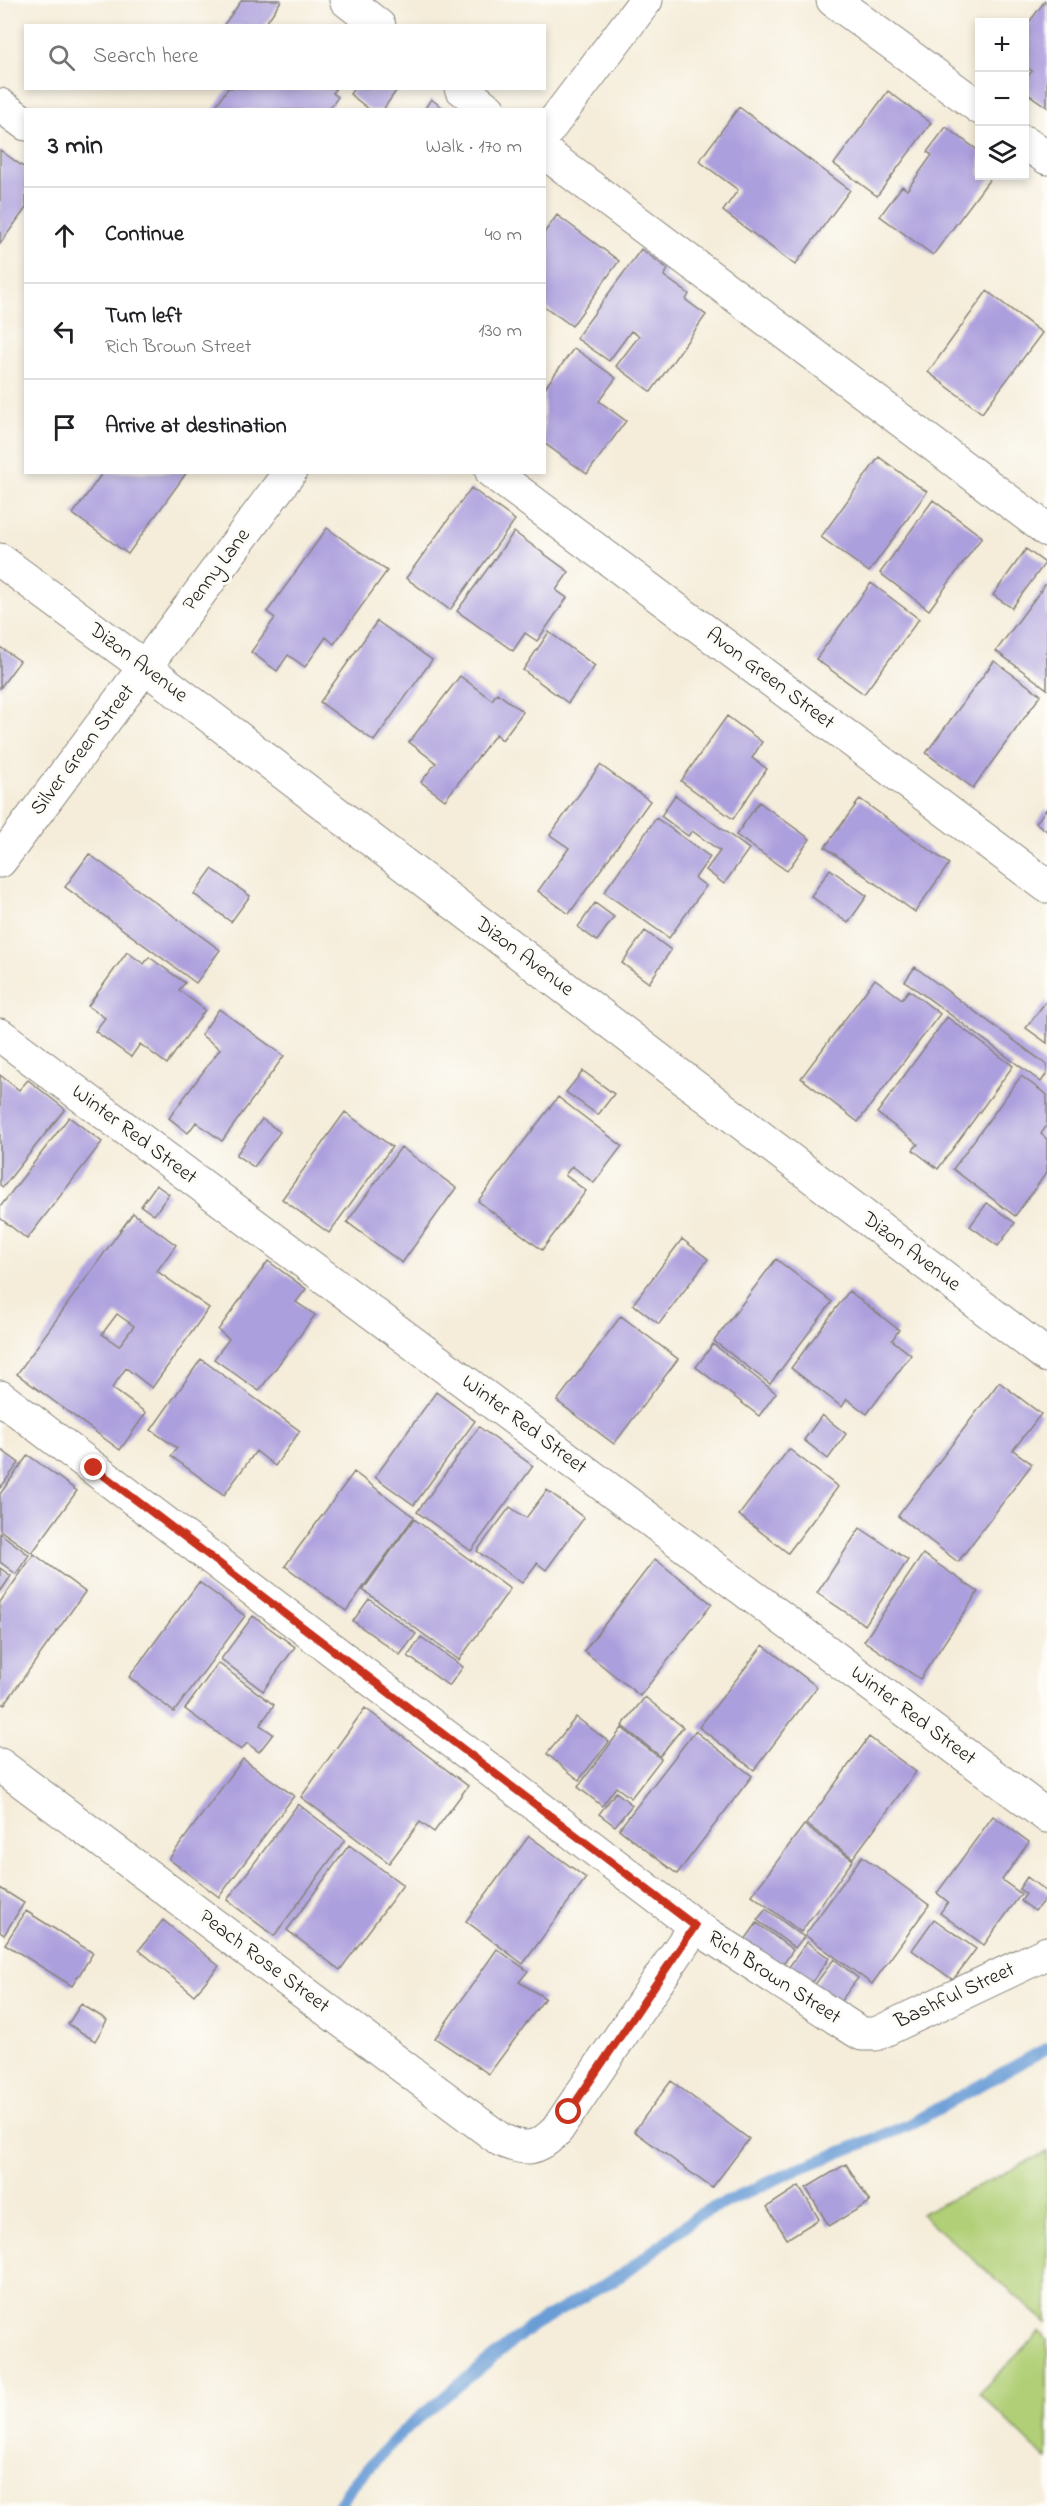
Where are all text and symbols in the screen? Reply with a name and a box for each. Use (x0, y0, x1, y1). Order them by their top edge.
map controls (975, 18, 1029, 180)
button: + (975, 18, 1029, 72)
search box (24, 24, 546, 90)
icon: search (45, 41, 78, 74)
text: Search here (93, 41, 198, 73)
button: − (975, 72, 1029, 126)
button: layers (975, 126, 1029, 180)
text: 3 min (48, 128, 103, 166)
text: Walk · 170 m (426, 133, 522, 162)
icon: ahead (48, 219, 81, 252)
text: Continue (105, 219, 184, 251)
text: 40 m (485, 221, 522, 250)
text: Turn left (105, 301, 182, 333)
icon: left (48, 315, 81, 348)
text: 130 m (478, 317, 522, 346)
text: Rich Brown Street (105, 333, 251, 362)
icon: arrive (48, 411, 81, 444)
text: Arrive at destination (105, 411, 287, 443)
street label: Penny Lane (176, 522, 260, 619)
street label: Dizon Avenue (81, 615, 194, 711)
street label: Avon Green Street (699, 621, 841, 737)
street label: Silver Green Street (24, 678, 142, 822)
street label: Dizon Avenue (467, 909, 580, 1005)
street label: Winter Red Street (65, 1078, 203, 1192)
street label: Dizon Avenue (854, 1204, 967, 1300)
street label: Winter Red Street (455, 1368, 593, 1482)
route end (80, 1454, 106, 1480)
street label: Winter Red Street (844, 1659, 982, 1773)
street label: Peach Rose Street (192, 1903, 336, 2021)
street label: Rich Brown Street (701, 1924, 847, 2032)
street label: Bashful Street (889, 1955, 1020, 2037)
route start (555, 2098, 581, 2124)

